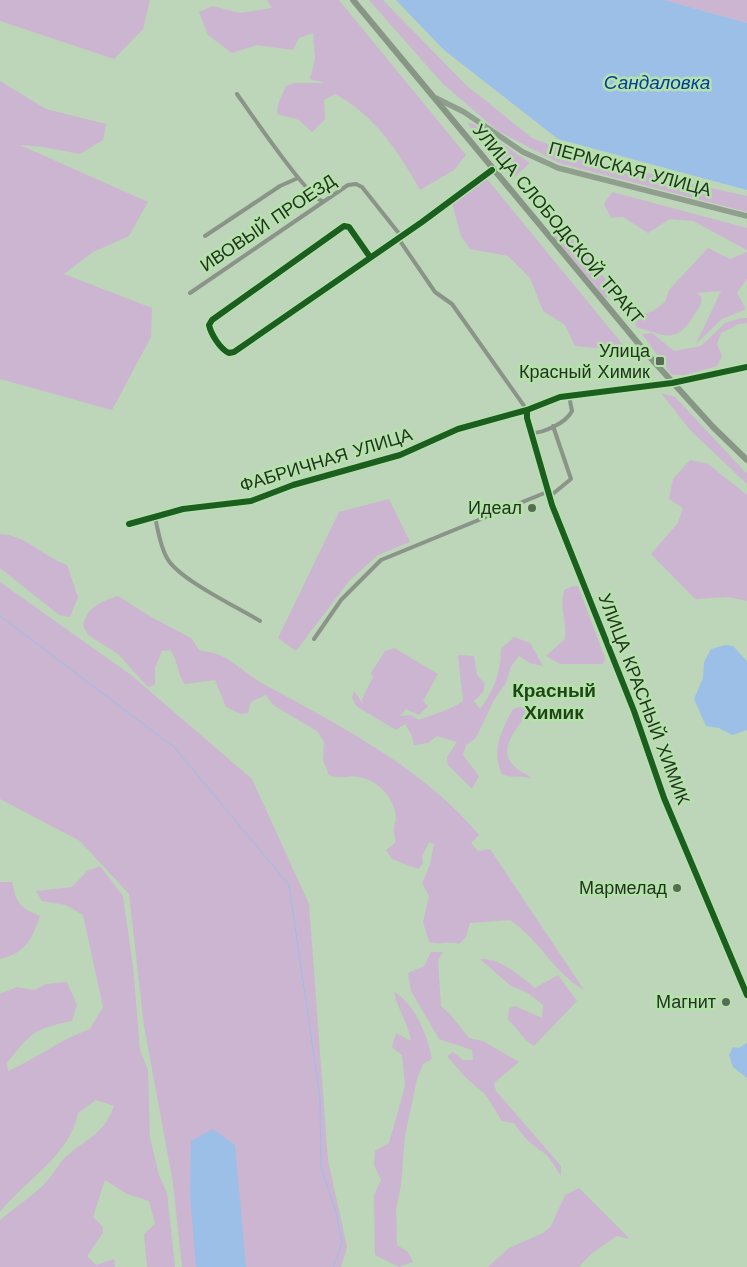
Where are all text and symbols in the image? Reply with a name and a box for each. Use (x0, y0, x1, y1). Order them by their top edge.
water label: Сандаловка (604, 71, 710, 94)
street label: УЛИЦА СЛОБОДСКОЙ ТРАКТ (469, 120, 648, 328)
street label: ПЕРМСКАЯ УЛИЦА (547, 137, 714, 200)
street label: ИВОВЫЙ ПРОЕЗД (196, 170, 339, 276)
place label: Улица Красный Химик (519, 340, 651, 382)
marker: Улица Красный Химик (654, 355, 666, 367)
street label: ФАБРИЧНАЯ УЛИЦА (237, 423, 415, 496)
place label: Идеал (468, 497, 522, 518)
marker: Идеал (526, 502, 538, 514)
street label: УЛИЦА КРАСНЫЙ ХИМИК (594, 590, 695, 808)
district label: Красный Химик (512, 679, 596, 724)
place label: Мармелад (579, 877, 667, 898)
marker: Мармелад (671, 882, 683, 894)
place label: Магнит (656, 991, 716, 1012)
marker: Магнит (720, 996, 732, 1008)

